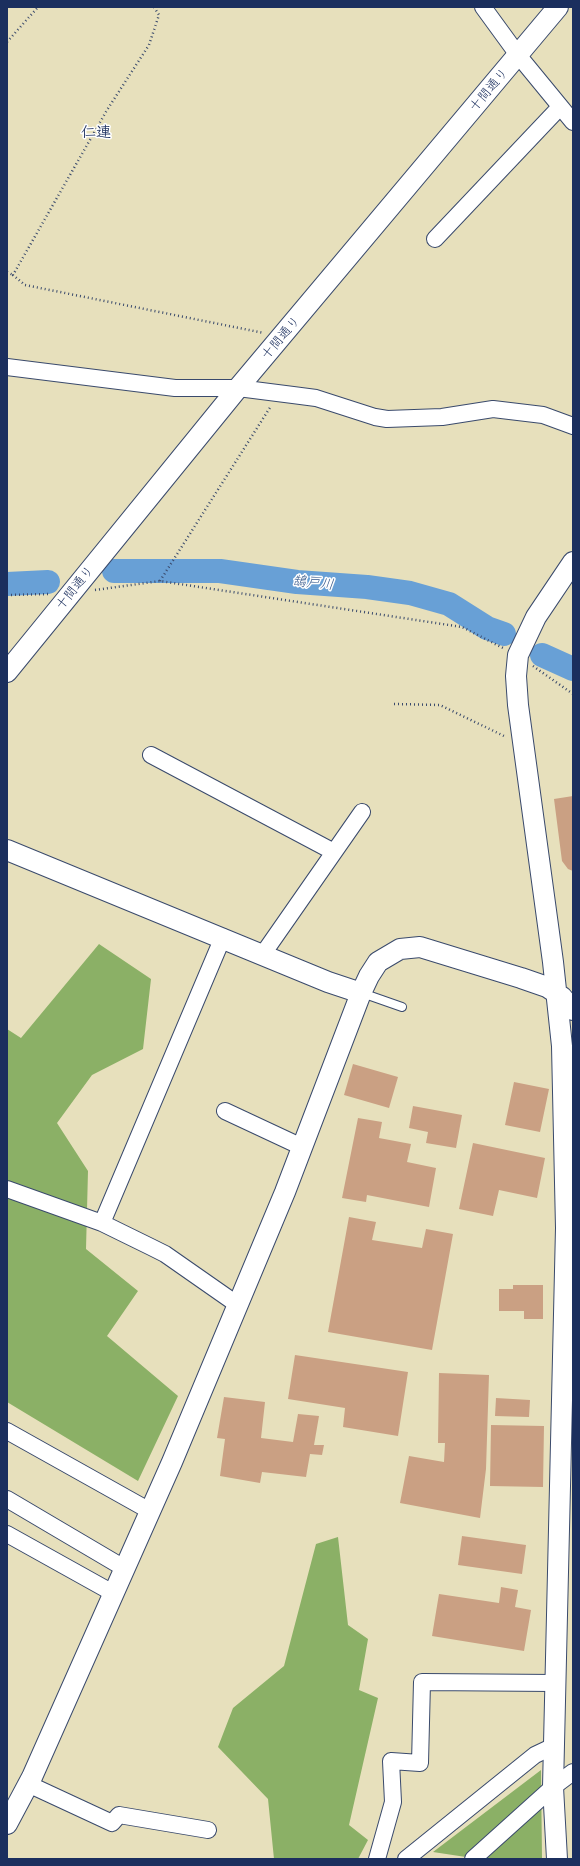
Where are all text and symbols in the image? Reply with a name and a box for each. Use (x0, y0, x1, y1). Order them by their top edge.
street label: 十間通り (466, 65, 512, 115)
district label: 仁連 (81, 124, 111, 142)
street label: 十間通り (258, 313, 304, 363)
street label: 十間通り (53, 563, 97, 613)
water label: 鵠戸川 (291, 572, 335, 594)

